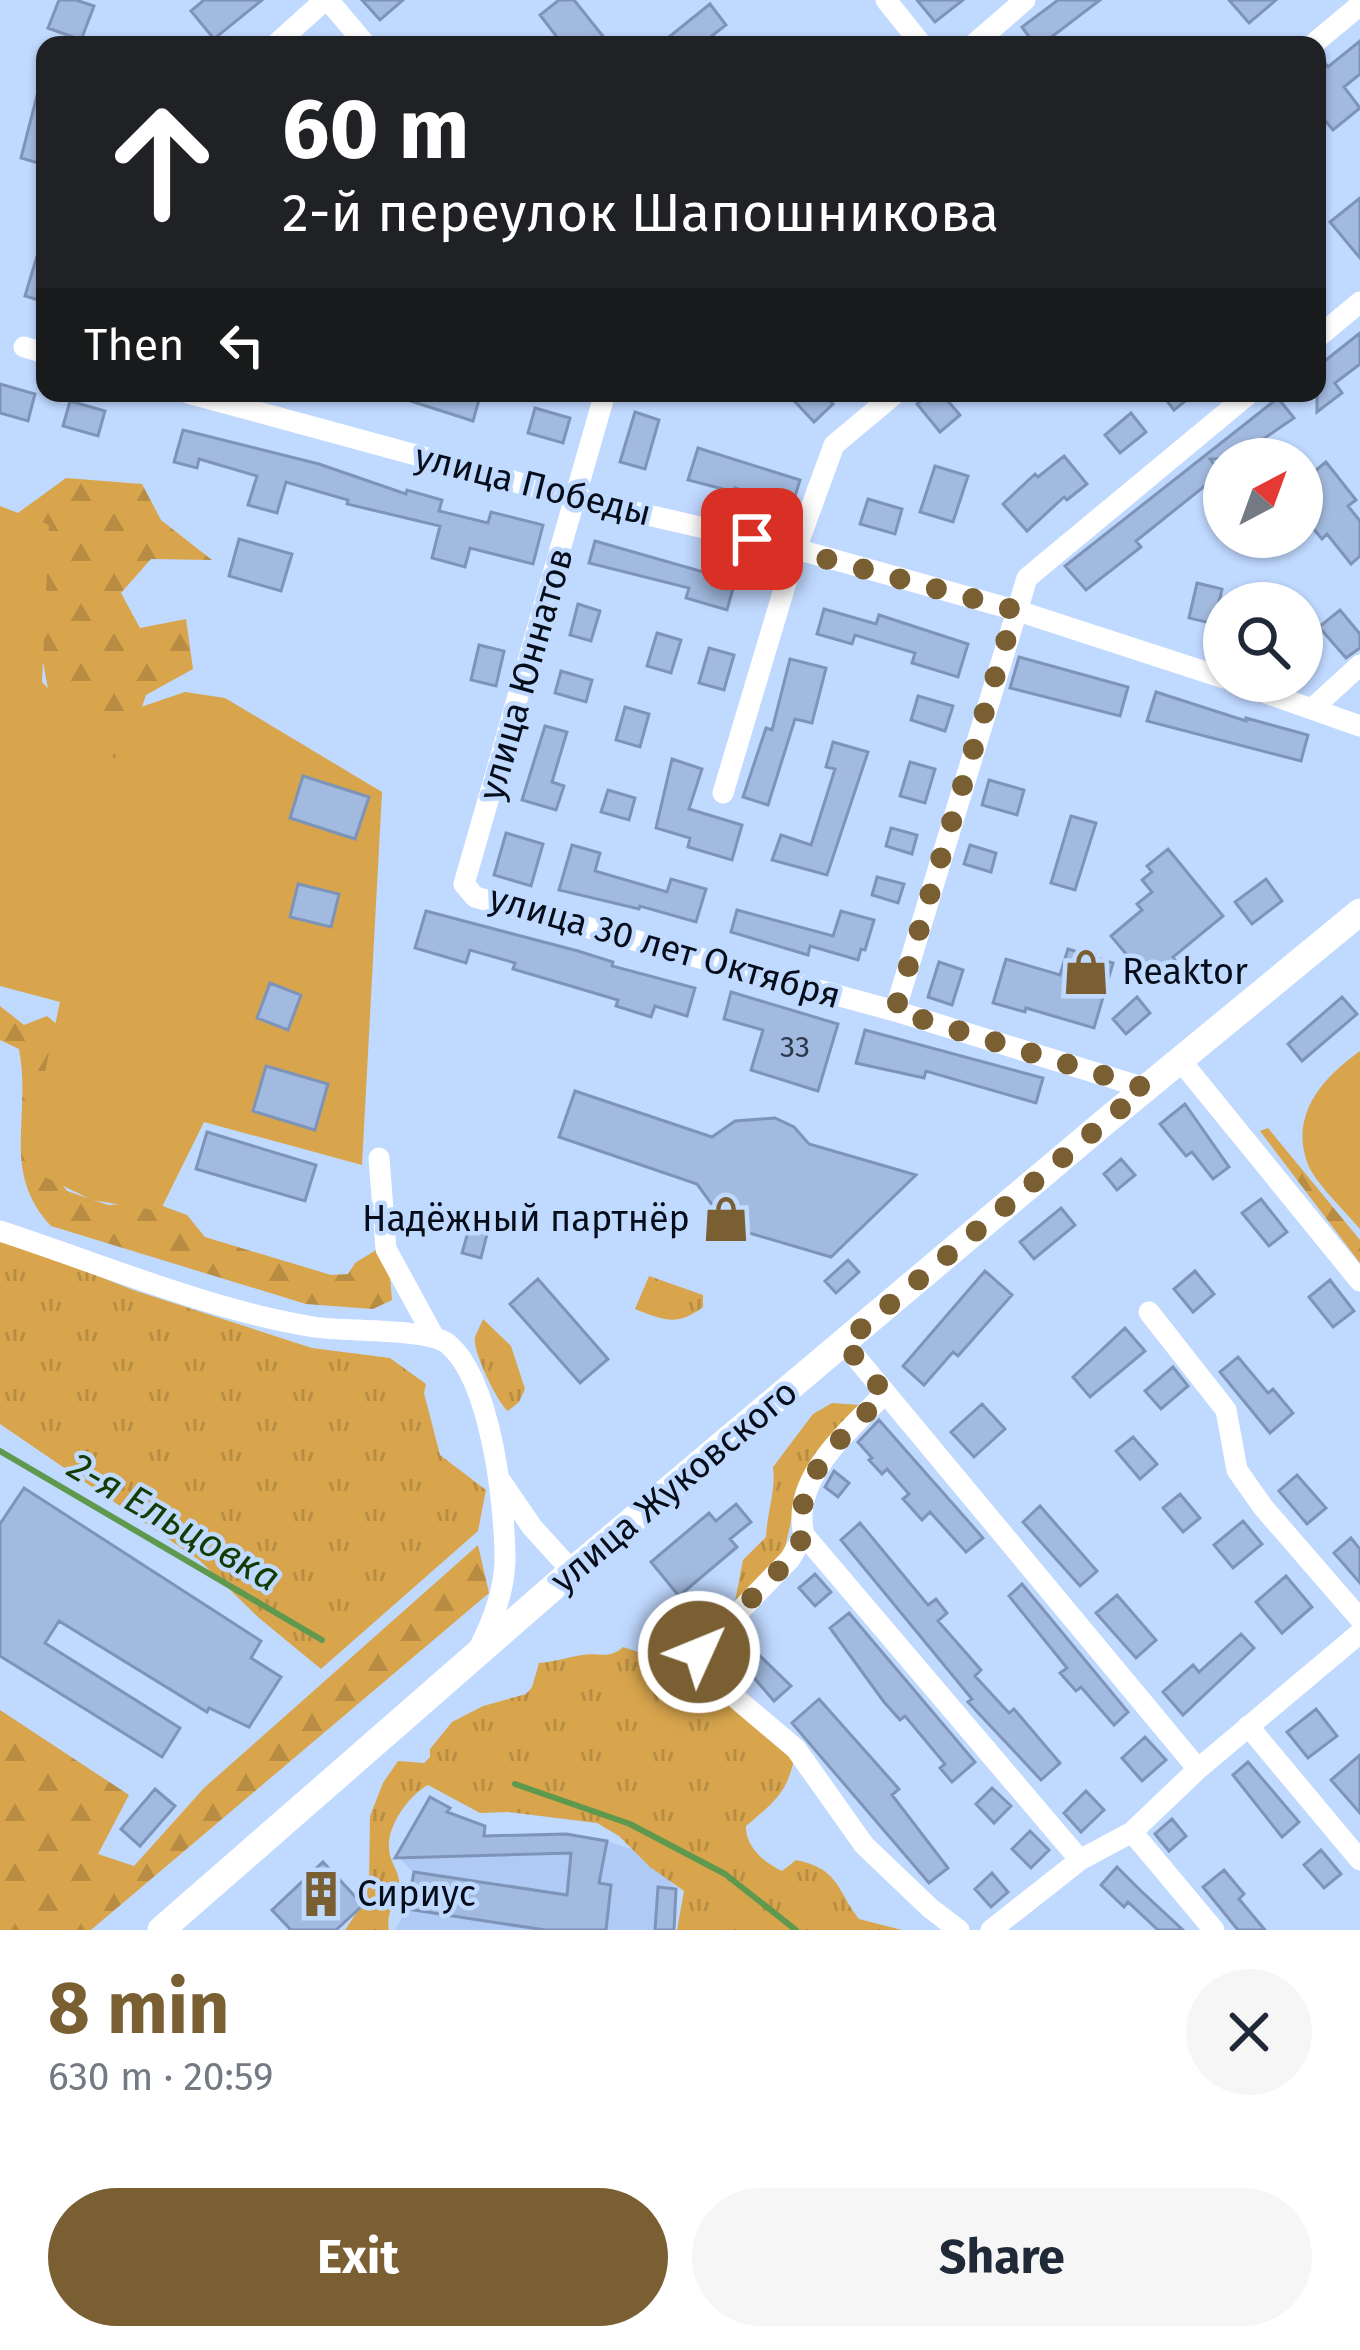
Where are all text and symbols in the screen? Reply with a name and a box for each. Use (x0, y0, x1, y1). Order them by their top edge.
text: 60 m (282, 79, 469, 180)
icon: ahead (84, 84, 240, 240)
text: 2-й переулок Шапошникова (282, 181, 999, 245)
icon: left (209, 312, 275, 378)
text: Then (84, 318, 185, 372)
street label: улица Победы (410, 434, 656, 536)
north arrow (1203, 438, 1323, 558)
map controls (1203, 438, 1323, 702)
pin (701, 488, 803, 590)
icon: arrive (719, 506, 785, 572)
street label: улица Юннатов (469, 543, 583, 805)
button: search (1203, 582, 1323, 702)
street label: улица 30 лет Октября (484, 876, 846, 1018)
shop icon: Reaktor (1061, 947, 1111, 997)
place label: Reaktor (1122, 950, 1248, 994)
house number: 33 (780, 1029, 810, 1065)
shop icon: Надёжный партнёр (701, 1194, 751, 1244)
place label: Надёжный партнёр (362, 1197, 690, 1241)
street label: улица Жуковского (542, 1370, 806, 1602)
water label: 2-я Ельцовка (60, 1443, 288, 1601)
position arrow (636, 1589, 762, 1715)
building icon: Сириус (296, 1869, 346, 1919)
place label: Сириус (357, 1872, 476, 1916)
text: 8 min (48, 1966, 230, 2052)
button: close (1186, 1969, 1312, 2095)
text: 630 m · 20:59 (48, 2054, 273, 2100)
button: Exit (48, 2188, 668, 2326)
button: Share (692, 2188, 1312, 2326)

